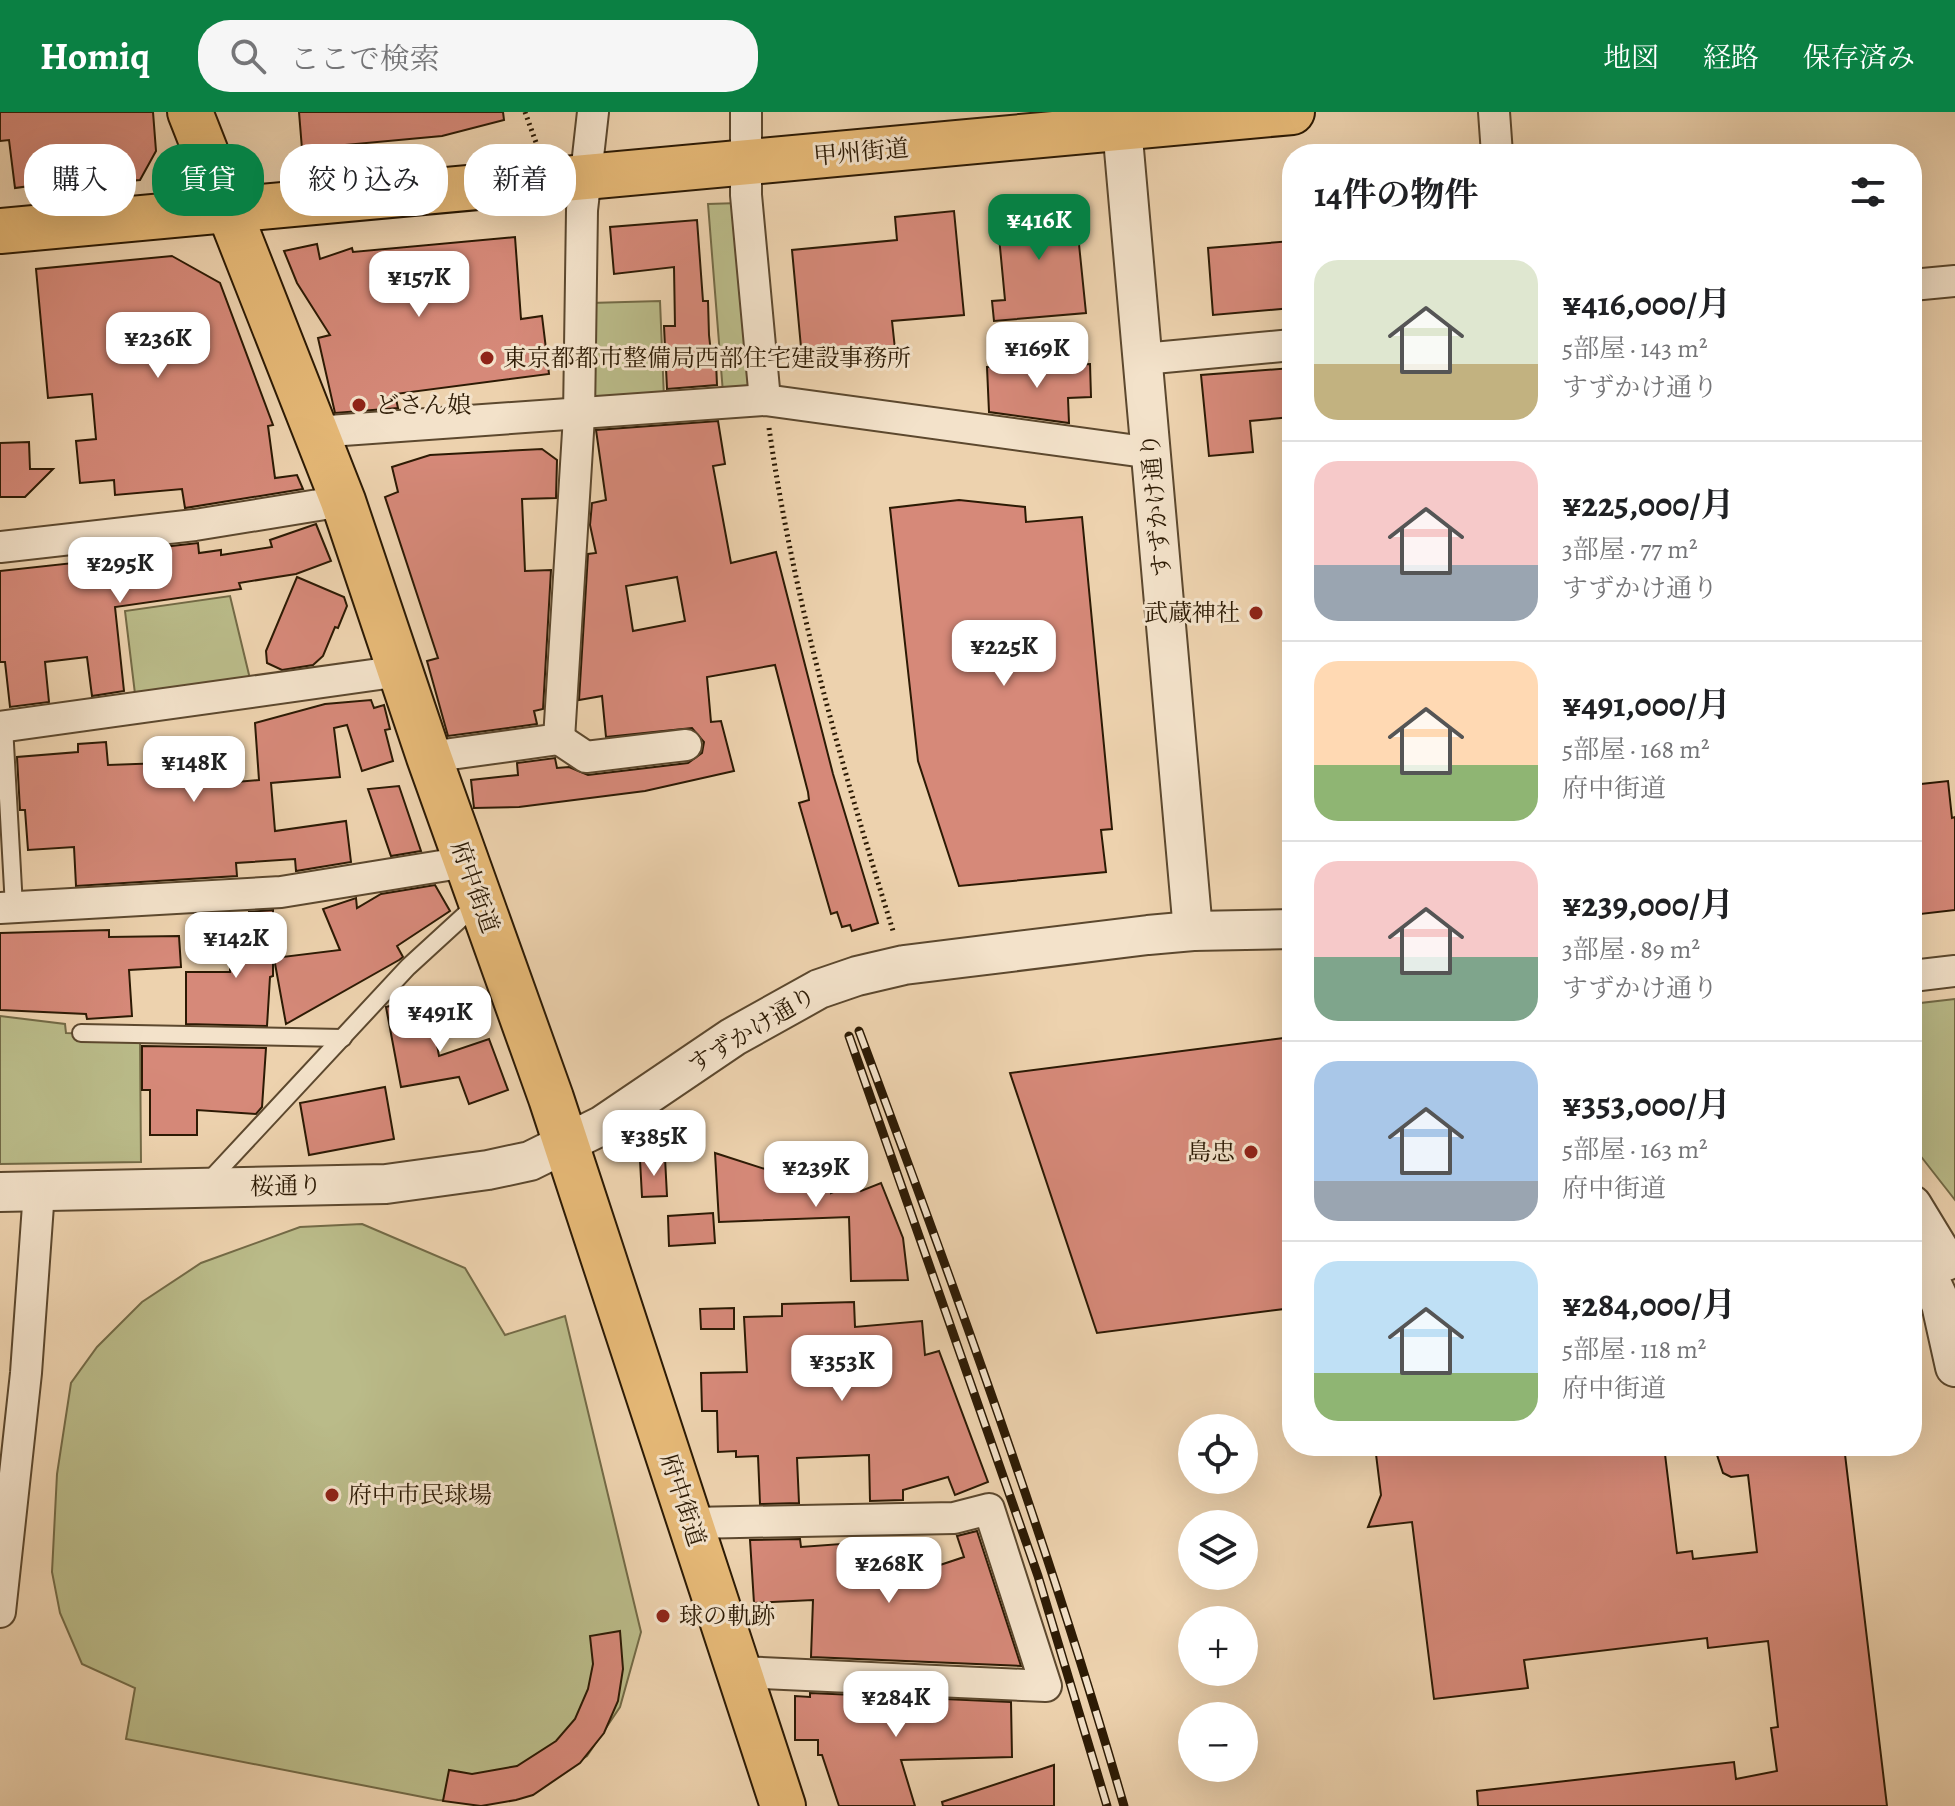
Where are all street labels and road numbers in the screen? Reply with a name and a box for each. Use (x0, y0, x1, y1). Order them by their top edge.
street label: 甲州街道 (812, 132, 910, 172)
street label: すずかけ通り (1134, 432, 1178, 578)
street label: 府中街道 (444, 836, 506, 938)
street label: すずかけ通り (682, 979, 822, 1081)
street label: 桜通り (250, 1169, 322, 1203)
street label: 府中街道 (653, 1449, 713, 1551)

